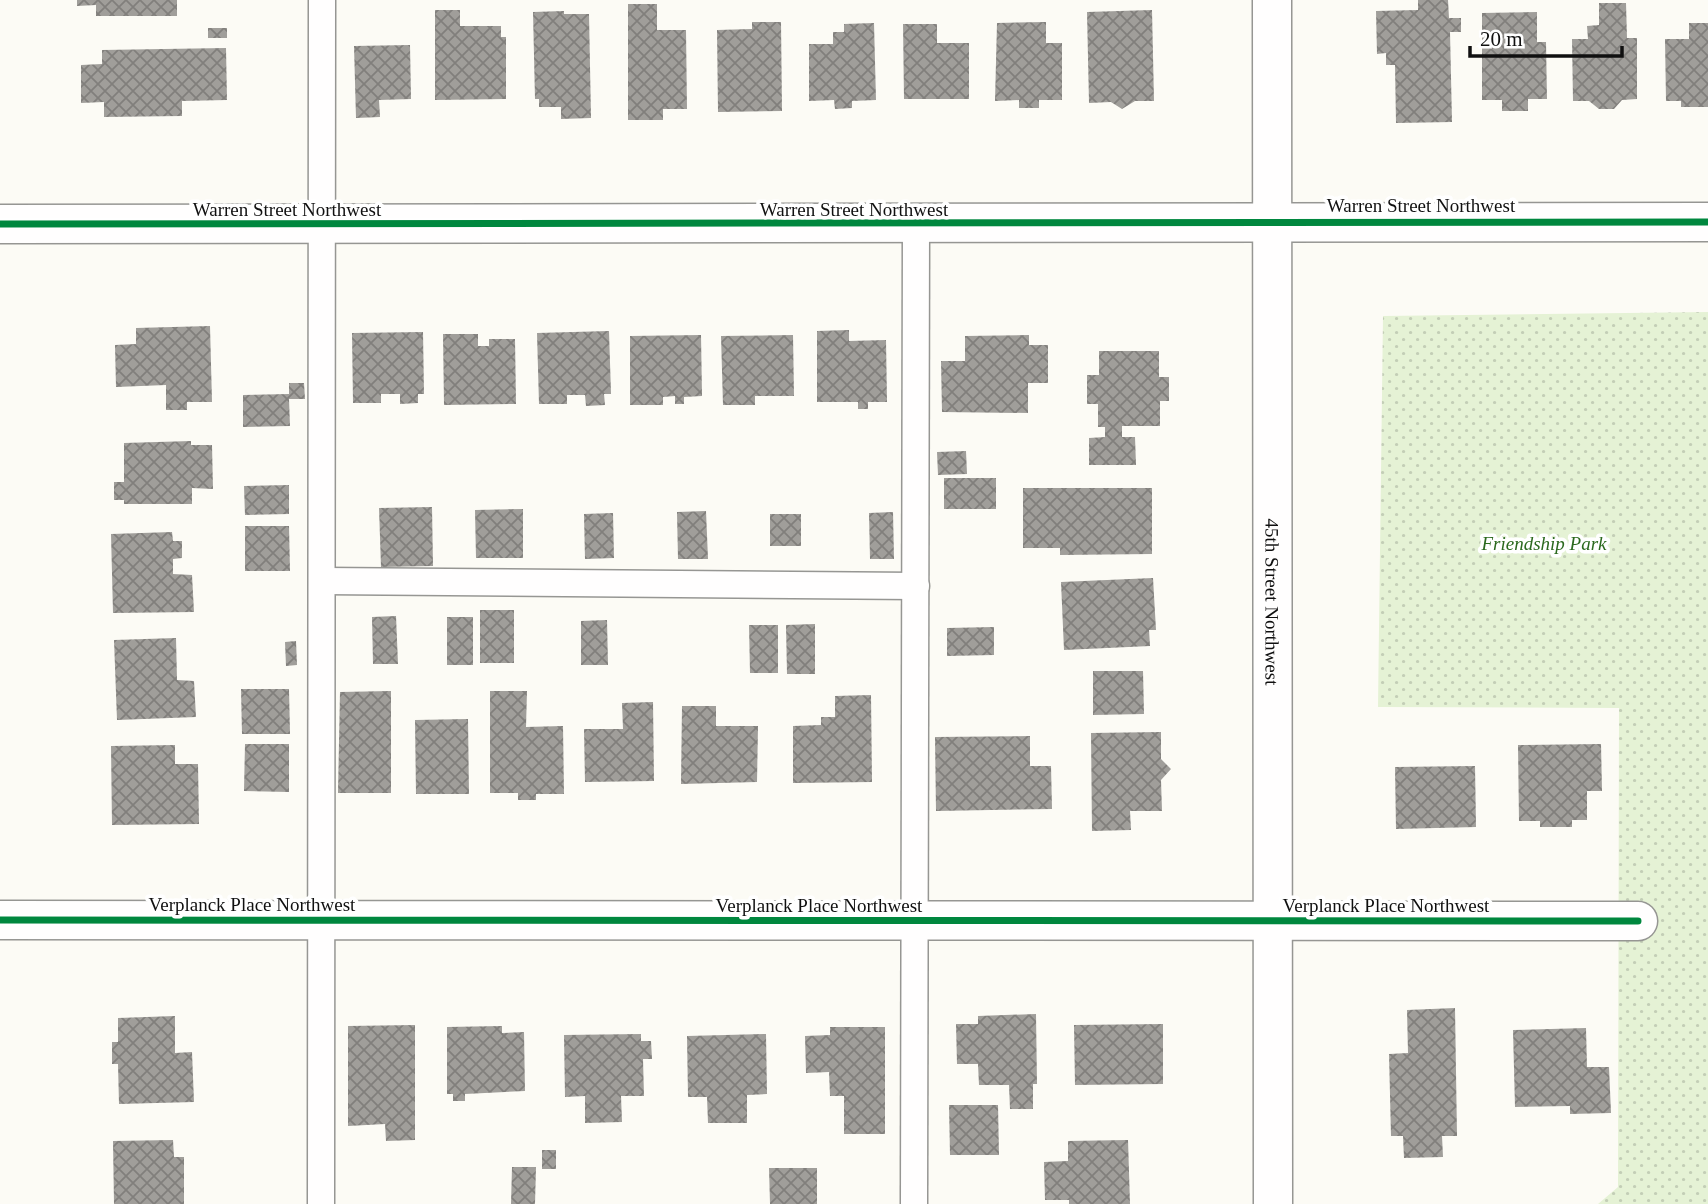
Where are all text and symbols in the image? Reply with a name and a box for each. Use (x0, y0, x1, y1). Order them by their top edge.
scale bar (1470, 14, 1622, 58)
text: 20 m (1480, 27, 1523, 51)
street label: Warren Street Northwest (1327, 195, 1516, 216)
street label: Warren Street Northwest (193, 199, 382, 220)
street label: Warren Street Northwest (760, 199, 949, 220)
street label: 45th Street Northwest (1262, 519, 1283, 686)
park label: Friendship Park (1480, 533, 1607, 554)
street label: Verplanck Place Northwest (149, 894, 356, 915)
street label: Verplanck Place Northwest (716, 895, 923, 916)
street label: Verplanck Place Northwest (1283, 895, 1490, 916)

